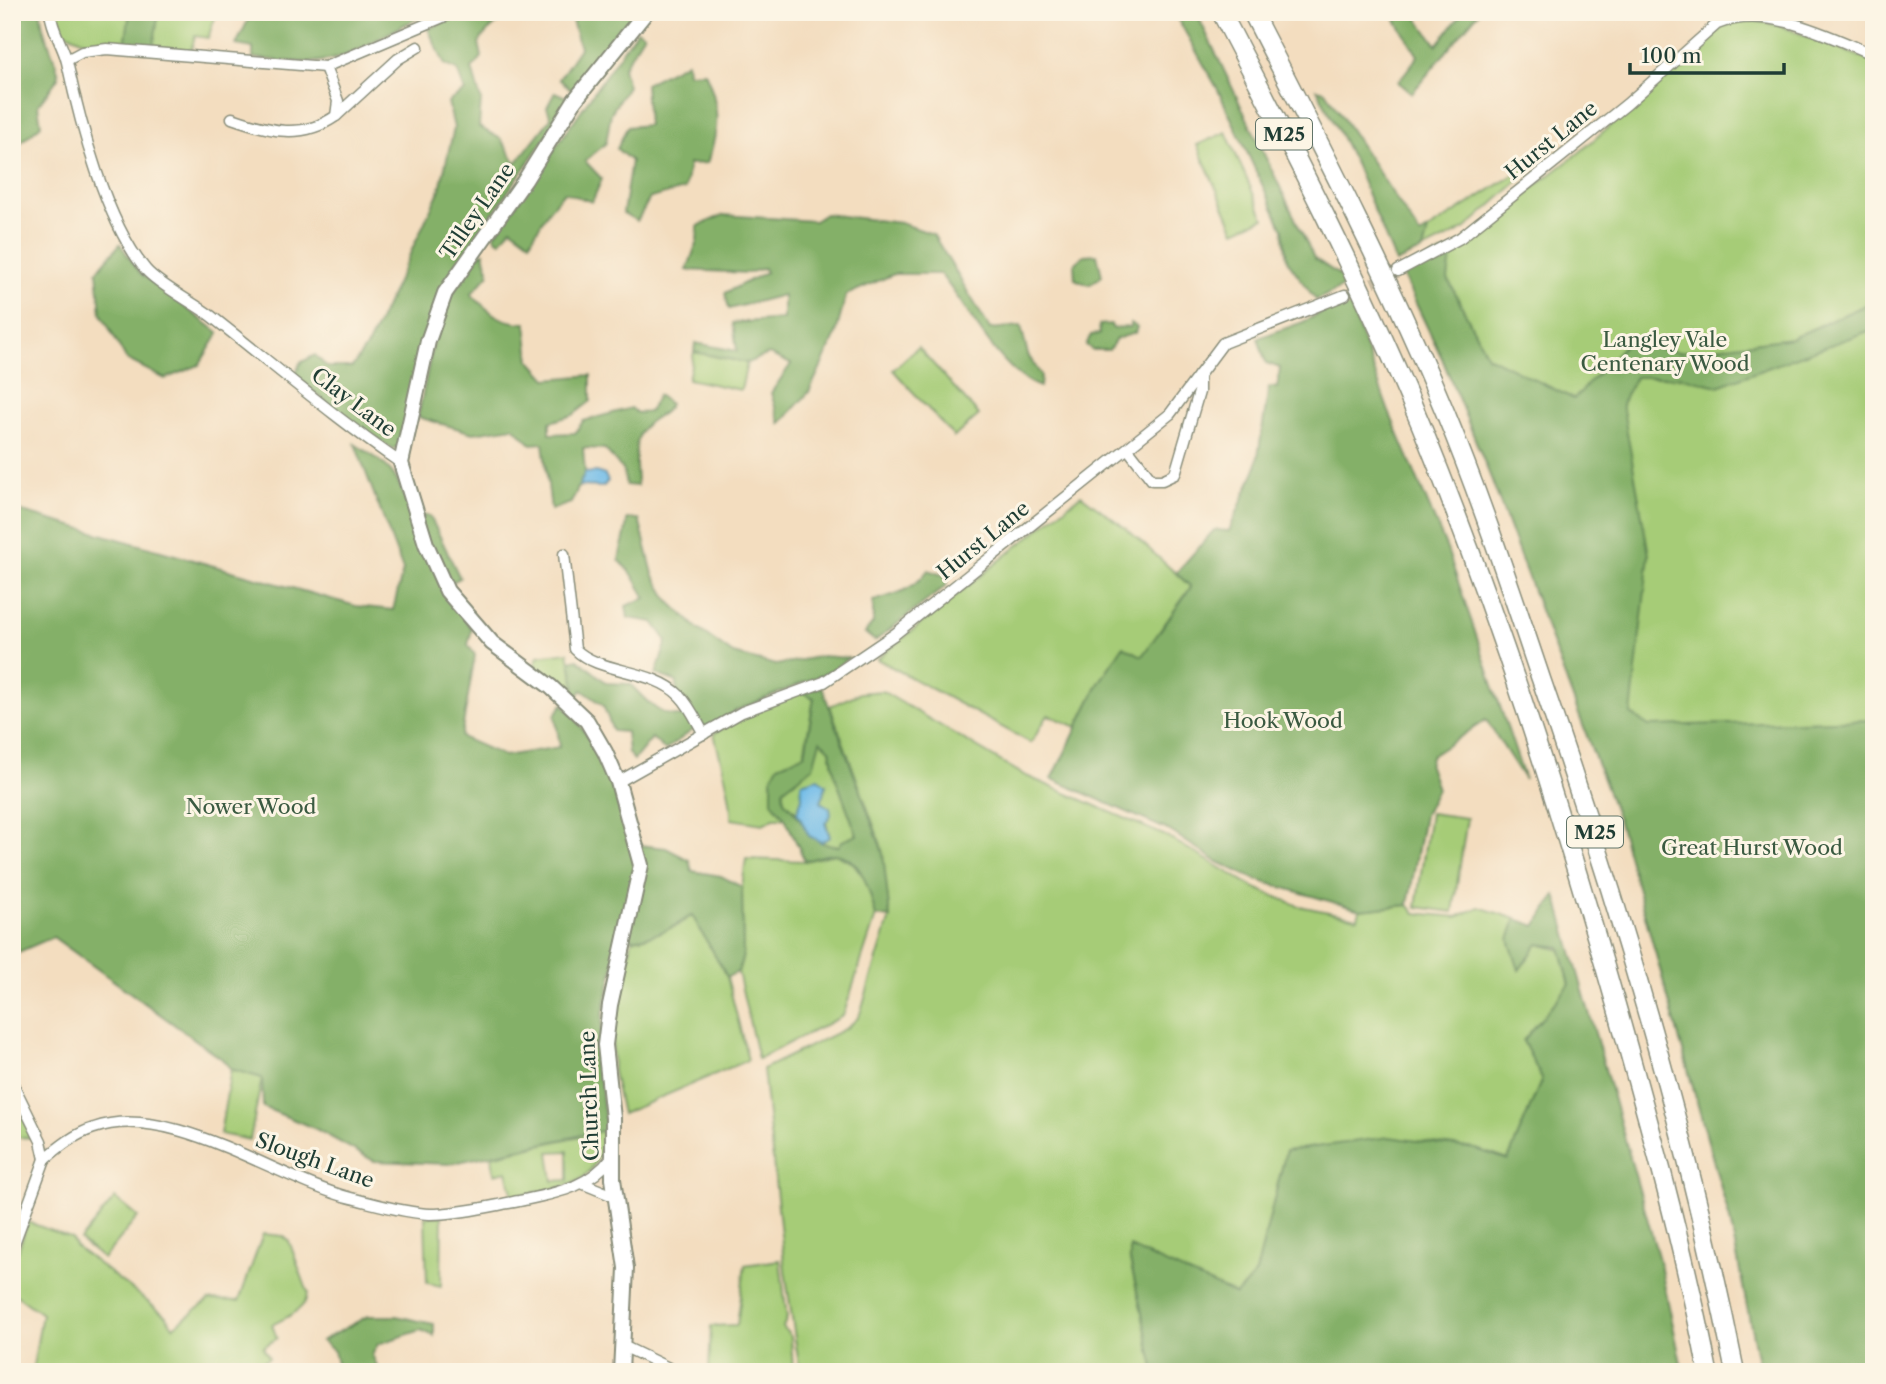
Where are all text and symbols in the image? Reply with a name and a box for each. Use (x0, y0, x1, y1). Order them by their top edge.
scale bar (1630, 32, 1784, 76)
text: 100 m (1641, 43, 1702, 68)
street label: Hurst Lane (1500, 95, 1602, 185)
road number: M25 (1256, 118, 1312, 150)
street label: Tilley Lane (435, 158, 519, 264)
park label: Langley Vale Centenary Wood (1581, 327, 1750, 376)
street label: Clay Lane (307, 362, 401, 442)
street label: Hurst Lane (932, 495, 1034, 585)
park label: Hook Wood (1223, 708, 1343, 733)
park label: Nower Wood (186, 794, 317, 819)
road number: M25 (1567, 817, 1623, 848)
park label: Great Hurst Wood (1661, 835, 1843, 860)
street label: Church Lane (574, 1030, 604, 1162)
street label: Slough Lane (252, 1127, 378, 1193)

